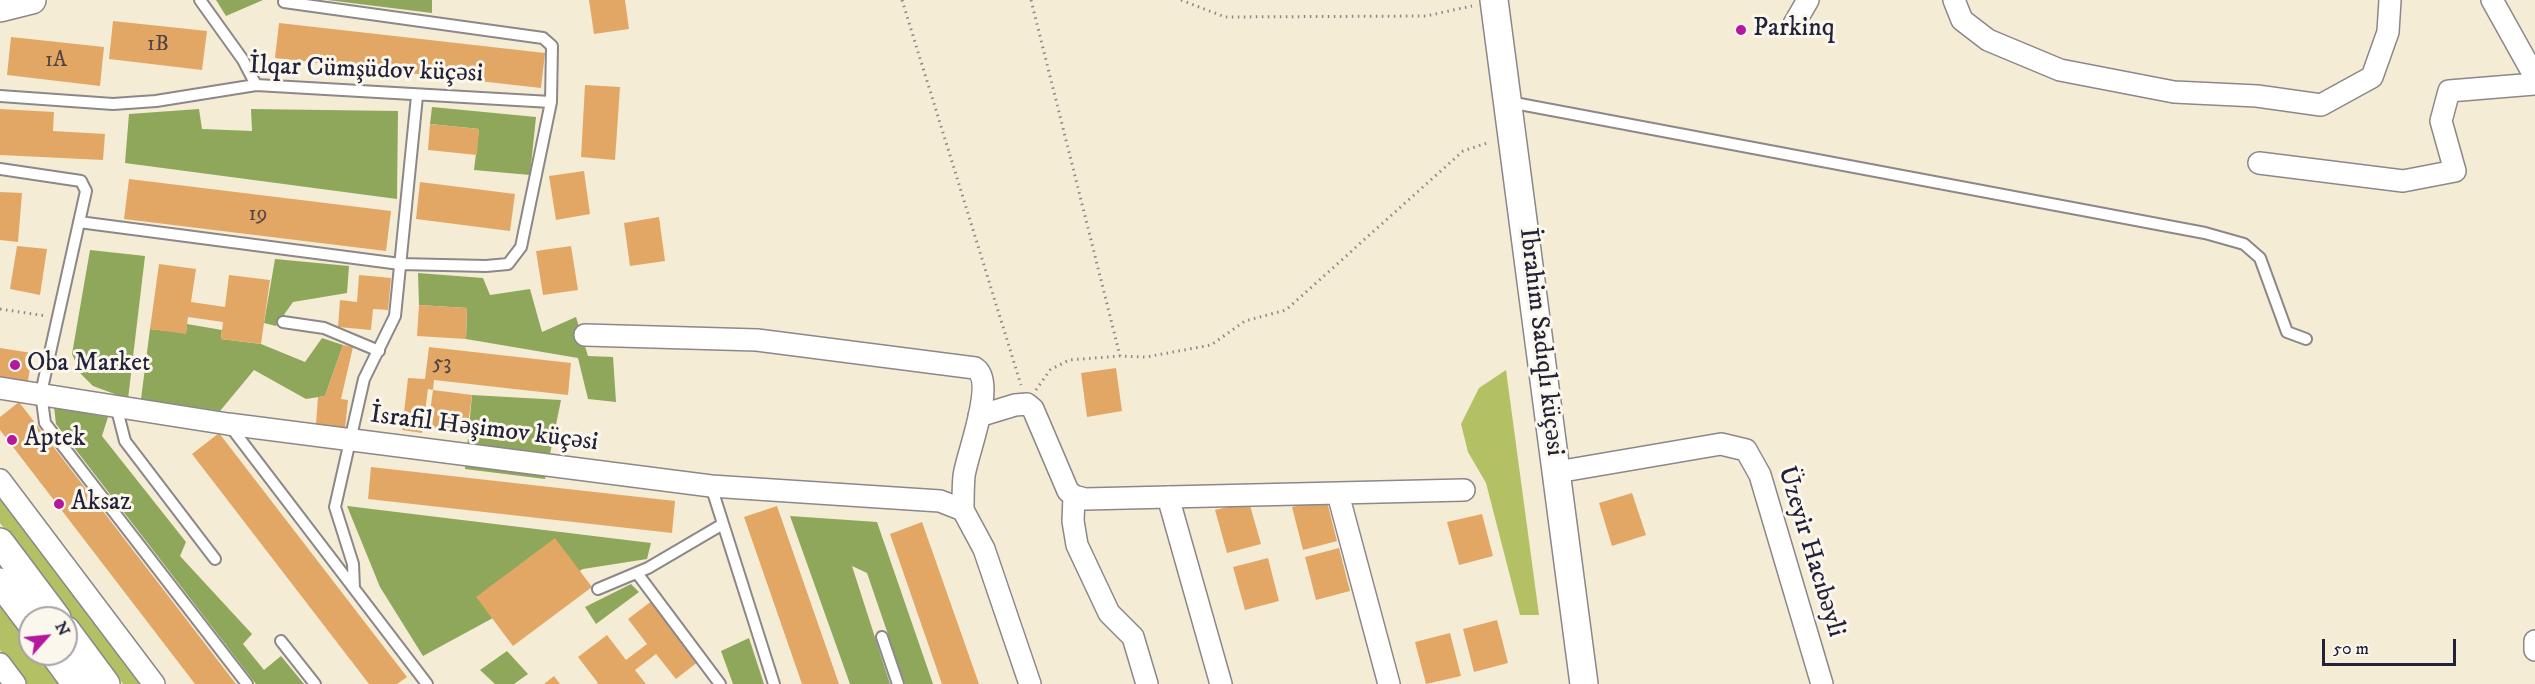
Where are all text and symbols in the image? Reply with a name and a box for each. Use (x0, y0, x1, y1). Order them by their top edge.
place label: Parkinq (1753, 14, 1835, 46)
marker: Parkinq (1734, 23, 1748, 37)
house number: 1B (147, 32, 169, 58)
house number: 1A (45, 48, 67, 74)
street label: İlqar Cümşüdov küçəsi (248, 51, 484, 91)
house number: 19 (249, 202, 267, 228)
street label: İbrahim Sadıqlı küçəsi (1511, 226, 1569, 458)
place label: Oba Market (27, 349, 150, 381)
house number: 53 (432, 351, 452, 377)
marker: Oba Market (8, 358, 22, 372)
street label: İsrafil Həşimov küçəsi (368, 401, 600, 459)
place label: Aptek (24, 424, 86, 456)
marker: Aptek (5, 433, 19, 447)
street label: Üzeyir Hacıbəyli (1769, 463, 1851, 641)
place label: Aksaz (71, 488, 131, 520)
marker: Aksaz (52, 497, 66, 511)
north arrow (18, 606, 78, 666)
text: N (50, 618, 74, 639)
scale bar (2325, 627, 2458, 665)
text: 50 m (2333, 638, 2369, 660)

